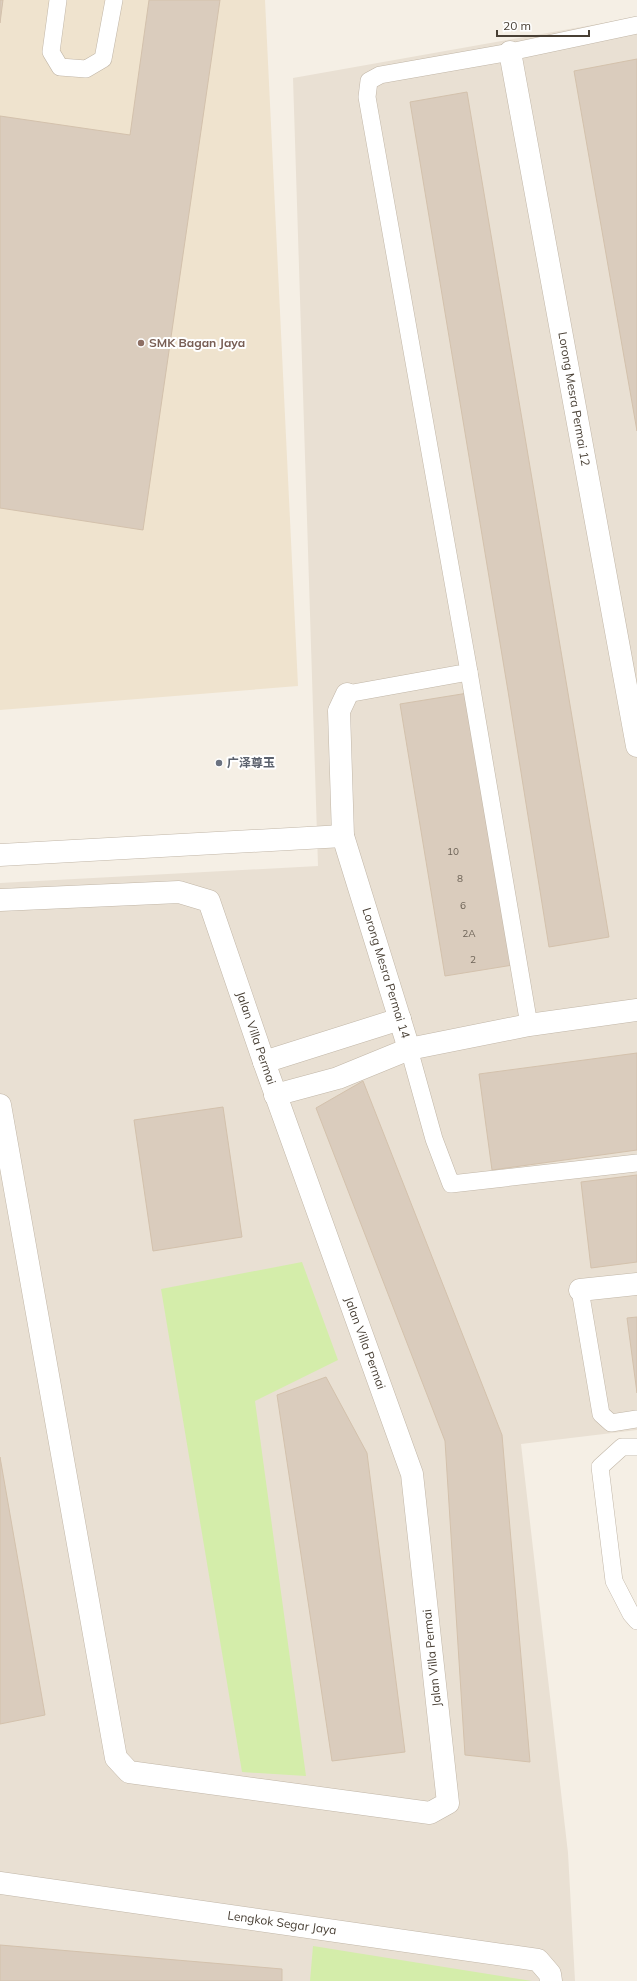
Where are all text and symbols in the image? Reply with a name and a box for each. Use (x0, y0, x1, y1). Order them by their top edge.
scale bar (497, 12, 589, 38)
text: 20 m (503, 18, 531, 33)
street label: Lorong Mesra Permai 12 (555, 331, 594, 467)
place label: SMK Bagan Jaya (149, 335, 245, 350)
marker: SMK Bagan Jaya (136, 338, 146, 348)
place label: 广泽尊玉 (227, 755, 275, 770)
marker: 广泽尊玉 (214, 758, 224, 768)
house number: 10 (447, 845, 459, 858)
house number: 8 (457, 872, 463, 885)
house number: 6 (460, 899, 466, 912)
street label: Lorong Mesra Permai 14 (359, 906, 414, 1040)
house number: 2A (462, 927, 476, 940)
house number: 2 (470, 953, 476, 966)
street label: Jalan Villa Permai (233, 989, 280, 1087)
street label: Jalan Villa Permai (342, 1294, 389, 1391)
street label: Jalan Villa Permai (419, 1609, 444, 1707)
street label: Lengkok Segar Jaya (227, 1907, 338, 1938)

